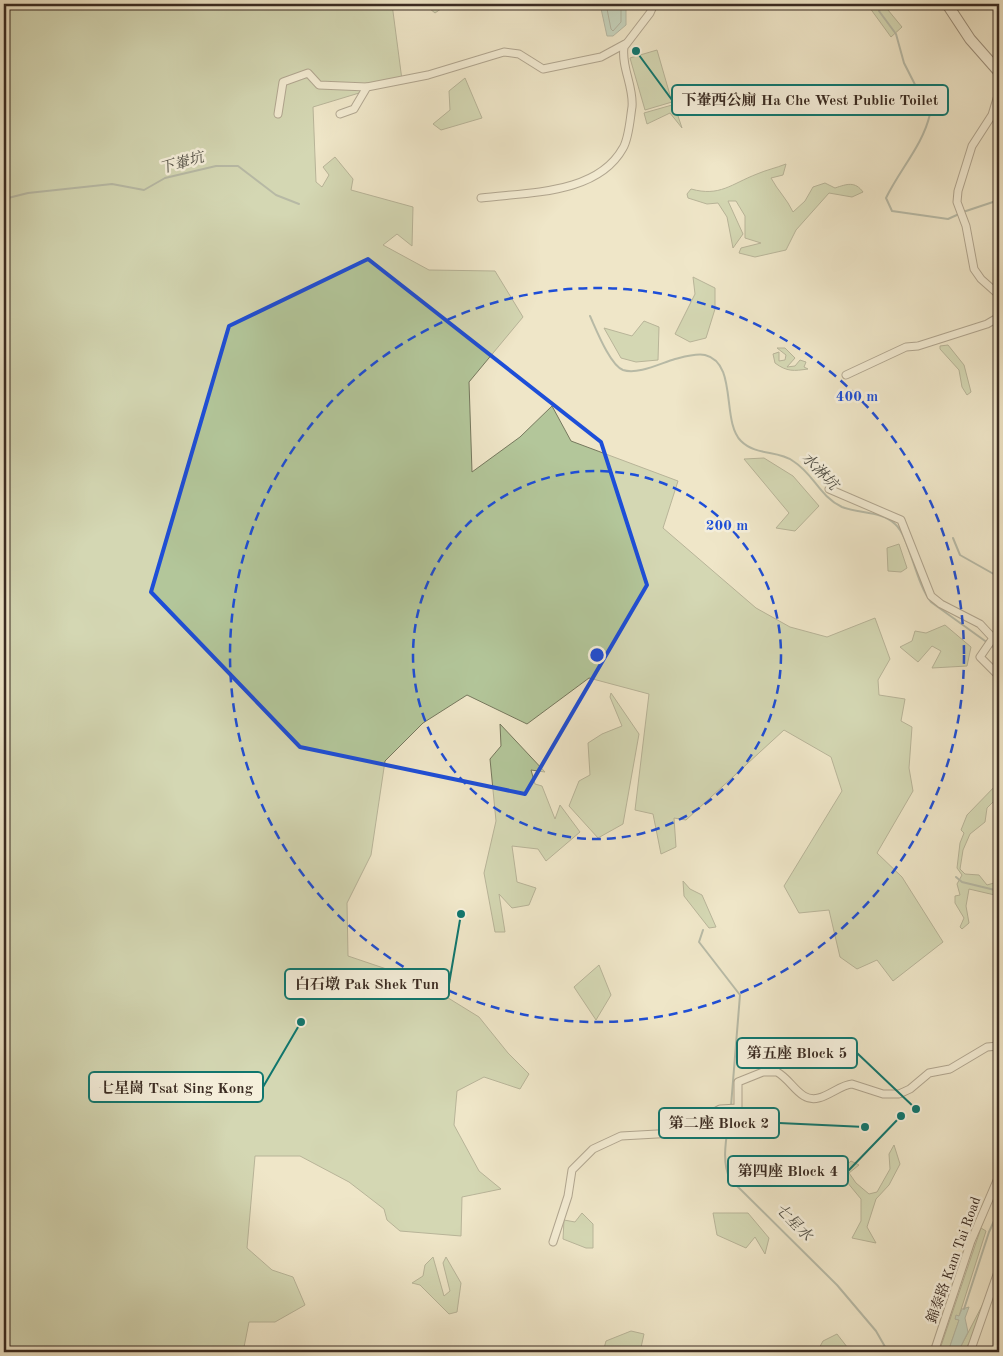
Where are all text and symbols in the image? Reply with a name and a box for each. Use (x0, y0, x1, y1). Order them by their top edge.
callout: 下輋西公廁 Ha Che West Public Toilet (672, 85, 948, 115)
text: 下輋西公廁 Ha Che West Public Toilet (682, 91, 939, 109)
water label: 下輋坑 (158, 148, 208, 177)
text: 400 m (836, 390, 878, 405)
water label: 水淋坑 (798, 449, 843, 495)
text: 200 m (706, 519, 748, 534)
centre of rings (588, 646, 606, 664)
callout: 白石墩 Pak Shek Tun (285, 969, 449, 999)
text: 白石墩 Pak Shek Tun (295, 976, 439, 993)
callout: 第五座 Block 5 (737, 1038, 857, 1068)
text: 第五座 Block 5 (747, 1044, 847, 1062)
callout: 七星崗 Tsat Sing Kong (89, 1072, 263, 1102)
text: 七星崗 Tsat Sing Kong (99, 1080, 254, 1097)
callout: 第二座 Block 2 (659, 1108, 779, 1138)
text: 第二座 Block 2 (669, 1114, 769, 1132)
callout: 第四座 Block 4 (728, 1156, 848, 1186)
text: 第四座 Block 4 (738, 1162, 838, 1180)
street label: 錦泰路 Kam Tai Road (924, 1195, 983, 1325)
water label: 七星水 (772, 1200, 817, 1246)

